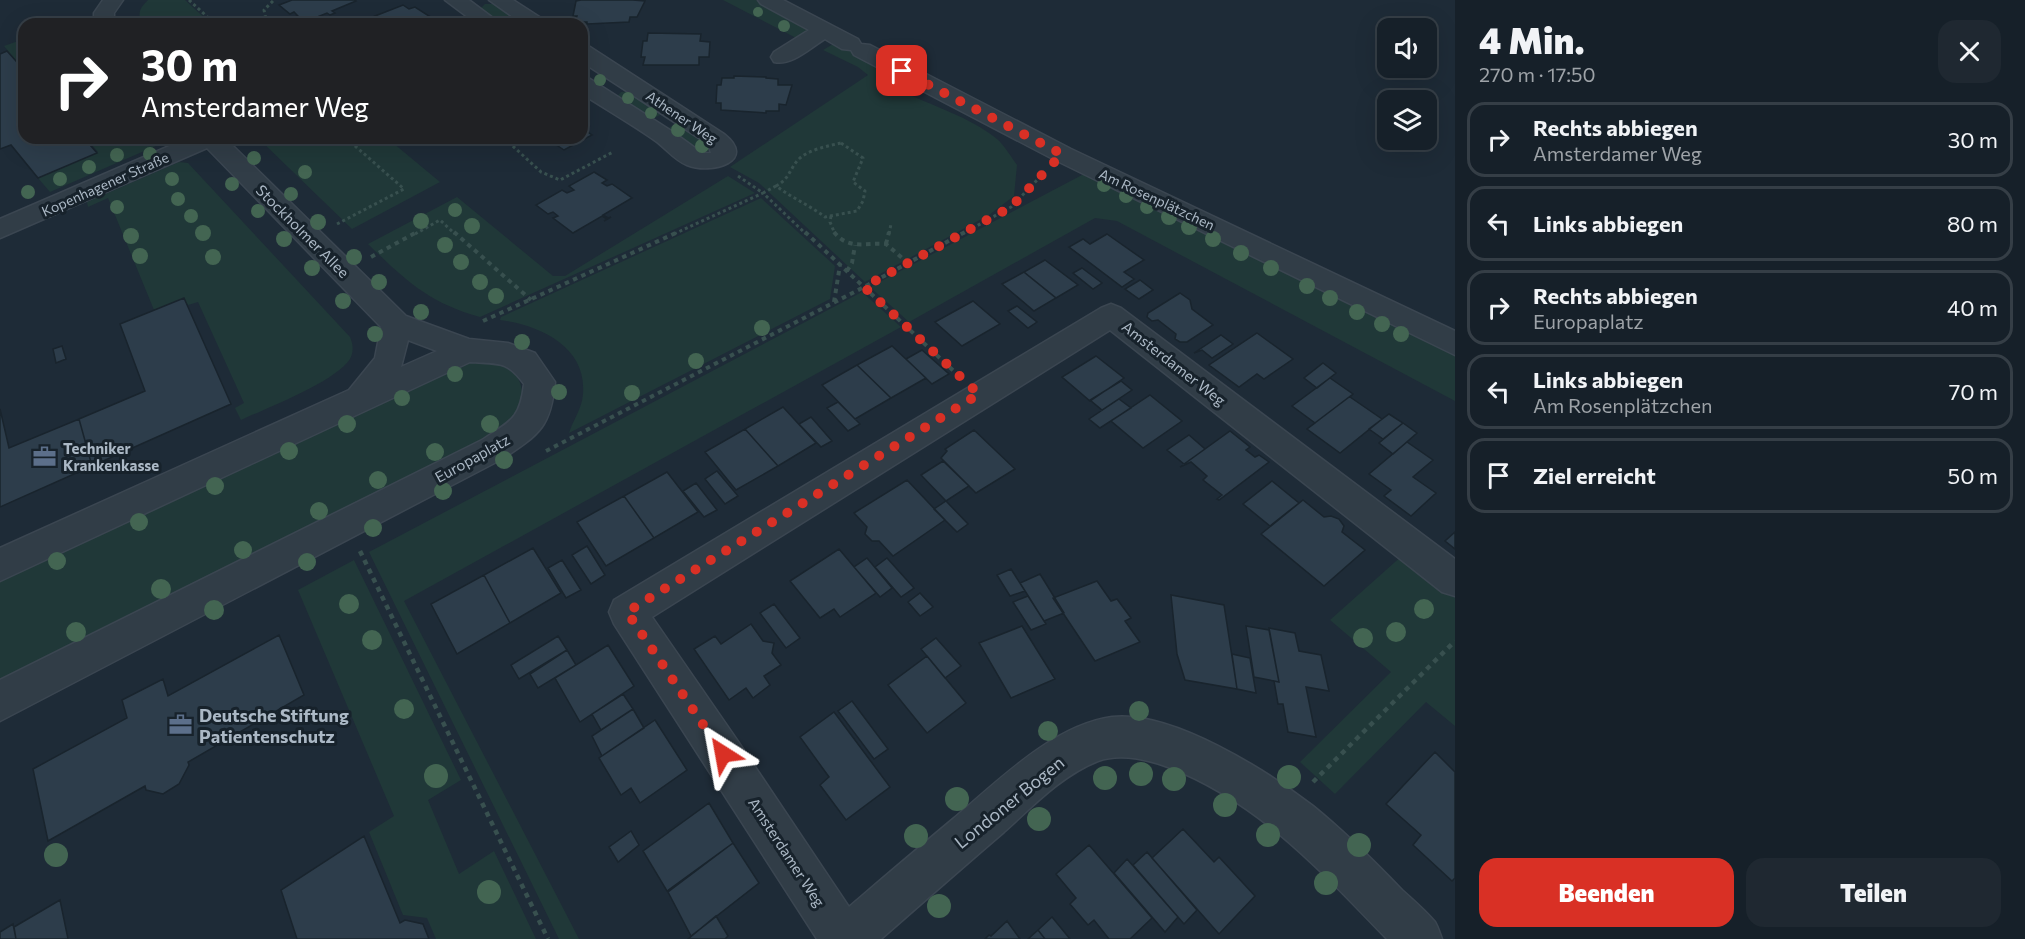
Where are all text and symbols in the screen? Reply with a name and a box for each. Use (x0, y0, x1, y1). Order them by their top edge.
text: 4 Min. (1479, 17, 1585, 61)
map controls (1377, 18, 1437, 150)
button: sound (1377, 18, 1437, 78)
button: close (1938, 20, 2001, 83)
text: 30 m (141, 38, 238, 90)
icon: right (42, 42, 120, 120)
pin (876, 45, 927, 96)
icon: arrive (885, 54, 918, 87)
text: 270 m · 17:50 (1479, 62, 1596, 86)
street label: Athener Weg (643, 87, 721, 147)
text: Amsterdamer Weg (141, 90, 369, 123)
button: layers (1377, 90, 1437, 150)
text: Rechts abbiegen (1533, 114, 1698, 141)
icon: right (1482, 123, 1515, 156)
text: 30 m (1948, 126, 1998, 153)
text: Amsterdamer Weg (1533, 141, 1702, 165)
street label: Kopenhagener Straße (39, 148, 171, 220)
street label: Am Rosenplätzchen (1096, 165, 1218, 233)
street label: Stockholmer Allee (253, 181, 353, 281)
icon: left (1482, 207, 1515, 240)
text: Links abbiegen (1533, 210, 1683, 237)
text: 80 m (1947, 210, 1998, 237)
text: Rechts abbiegen (1533, 282, 1698, 309)
icon: right (1482, 291, 1515, 324)
text: 40 m (1947, 294, 1998, 321)
text: Europaplatz (1533, 309, 1643, 333)
street label: Amsterdamer Weg (1119, 317, 1229, 409)
text: Links abbiegen (1533, 366, 1683, 393)
icon: left (1482, 375, 1515, 408)
text: 70 m (1949, 378, 1998, 405)
text: Am Rosenplätzchen (1533, 393, 1712, 417)
street label: Europaplatz (431, 430, 513, 486)
place label: Techniker Krankenkasse (63, 439, 159, 474)
office icon: Techniker Krankenkasse (32, 444, 58, 470)
icon: arrive (1482, 459, 1515, 492)
text: Ziel erreicht (1533, 462, 1656, 489)
text: 50 m (1948, 462, 1998, 489)
place label: Deutsche Stiftung Patientenschutz (199, 704, 349, 747)
office icon: Deutsche Stiftung Patientenschutz (168, 712, 194, 738)
position arrow (691, 722, 755, 786)
street label: Londoner Bogen (950, 751, 1068, 853)
street label: Amsterdamer Weg (745, 794, 829, 910)
button: Beenden (1479, 858, 1734, 927)
button: Teilen (1746, 858, 2001, 927)

